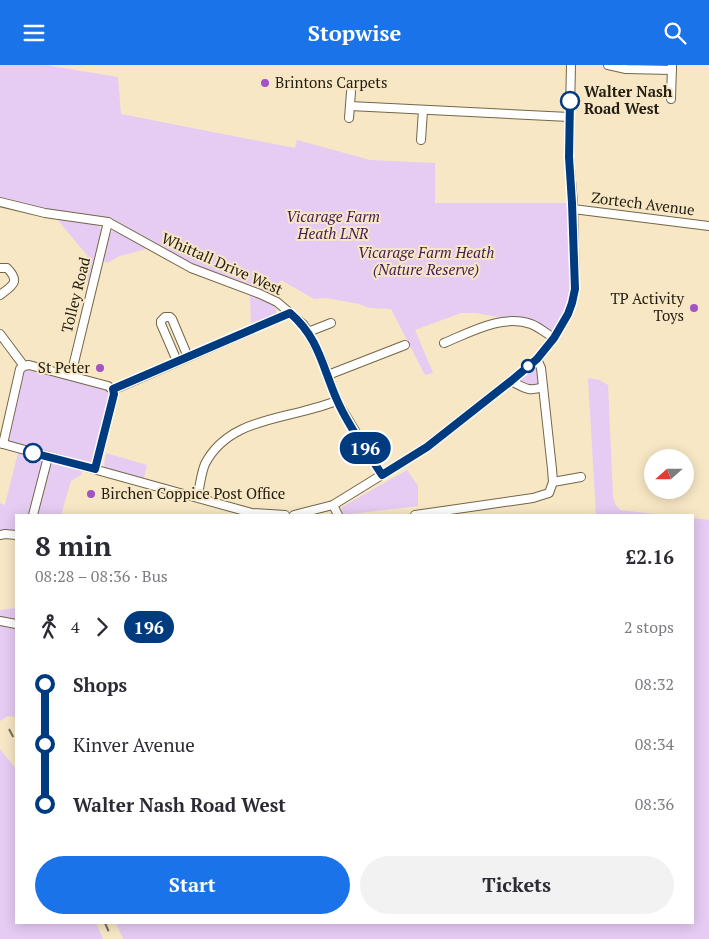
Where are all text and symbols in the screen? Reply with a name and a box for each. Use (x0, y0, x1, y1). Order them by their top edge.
text: Stopwise (308, 18, 401, 47)
icon: menu (20, 19, 48, 47)
icon: search (661, 19, 689, 47)
place label: Brintons Carpets (275, 72, 387, 92)
marker: Brintons Carpets (259, 77, 271, 89)
place label: Walter Nash Road West (584, 81, 673, 118)
marker: Walter Nash Road West (560, 91, 580, 111)
street label: Zortech Avenue (590, 187, 696, 219)
park label: Vicarage Farm Heath LNR (286, 206, 380, 243)
street label: Whittall Drive West (159, 227, 287, 299)
park label: Vicarage Farm Heath (Nature Reserve) (358, 242, 494, 279)
street label: Tolley Road (56, 255, 94, 335)
place label: TP Activity Toys (610, 288, 684, 325)
marker: TP Activity Toys (688, 302, 700, 314)
place label: St Peter (38, 357, 90, 377)
unlabelled marker (521, 359, 535, 373)
marker: St Peter (94, 362, 106, 374)
line badge: 196 (336, 432, 394, 464)
text: 196 (350, 436, 380, 460)
unlabelled marker (23, 443, 43, 463)
north arrow (644, 449, 694, 499)
map controls (644, 449, 694, 499)
place label: Birchen Coppice Post Office (101, 483, 285, 503)
marker: Birchen Coppice Post Office (85, 488, 97, 500)
text: 8 min (35, 527, 112, 564)
text: £2.16 (625, 544, 674, 569)
text: 08:28 – 08:36 · Bus (35, 565, 168, 587)
icon: walk (35, 613, 63, 641)
icon: forward (88, 613, 116, 641)
text: 196 (134, 615, 164, 639)
text: 4 (71, 616, 80, 638)
text: 2 stops (624, 616, 674, 638)
text: Shops (73, 672, 127, 697)
text: 08:32 (635, 673, 674, 695)
text: Kinver Avenue (73, 732, 195, 757)
text: 08:34 (635, 733, 674, 755)
text: Walter Nash Road West (73, 792, 286, 817)
text: 08:36 (635, 793, 674, 815)
button: Start (35, 856, 350, 914)
button: Tickets (360, 856, 674, 914)

